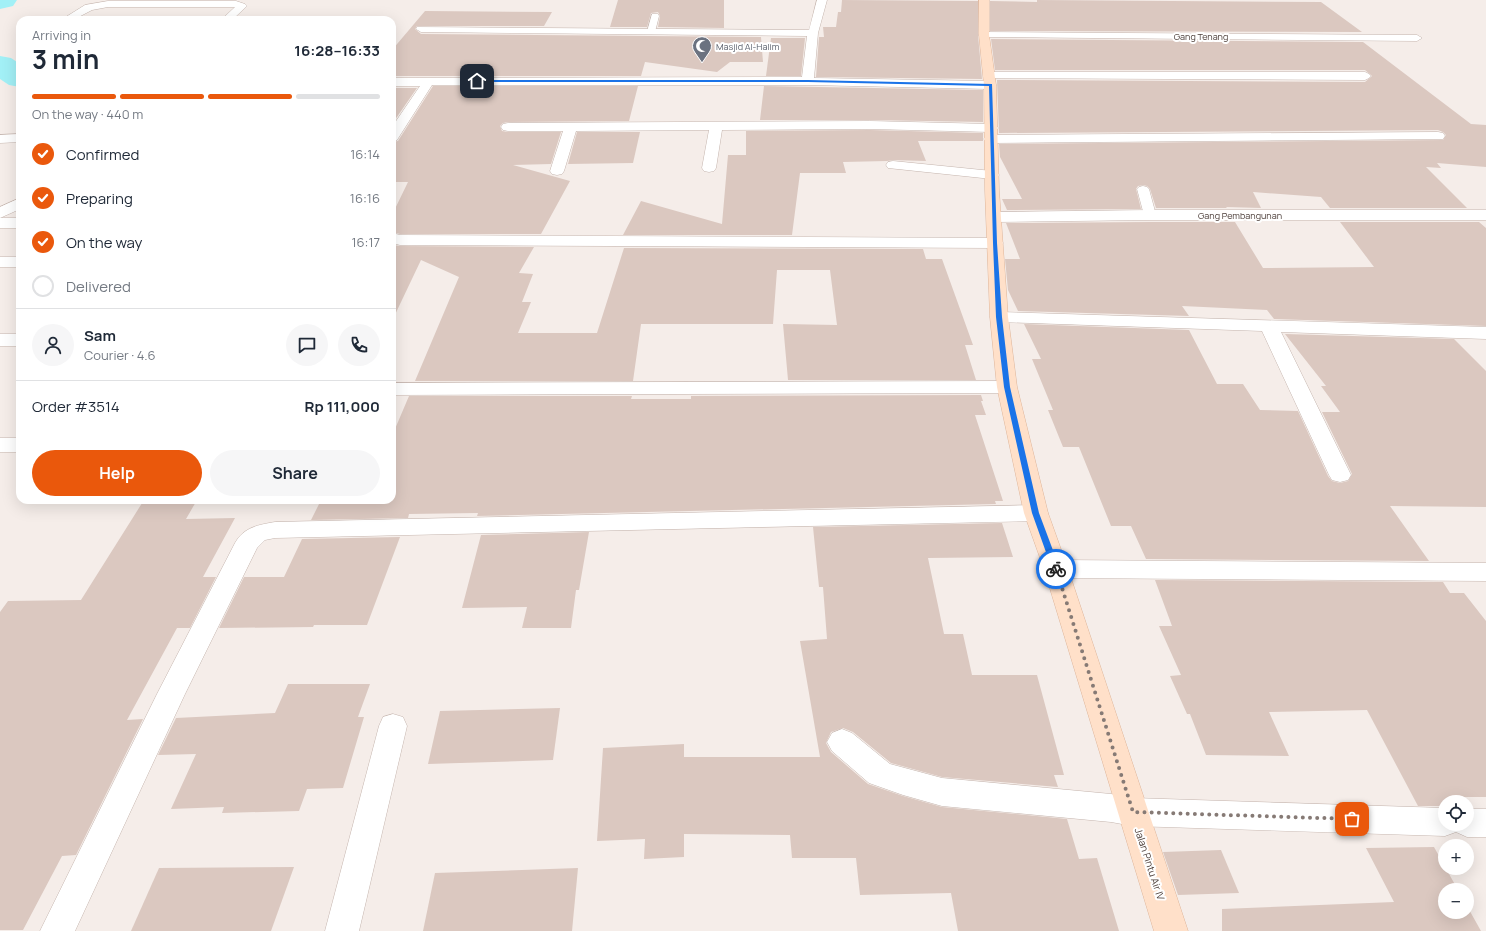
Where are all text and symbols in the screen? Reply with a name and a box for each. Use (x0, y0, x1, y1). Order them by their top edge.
text: Arriving in (32, 26, 91, 44)
street label: Gang Tenang (1174, 30, 1228, 43)
mosque icon: Masjid Al-Halim (691, 35, 713, 63)
text: 16:28–16:33 (294, 40, 380, 61)
place label: Masjid Al-Halim (716, 40, 780, 53)
text: 3 min (32, 41, 99, 77)
pin (460, 64, 494, 98)
icon: home (466, 70, 488, 92)
text: On the way · 440 m (32, 105, 143, 123)
icon: check (32, 143, 54, 165)
text: Confirmed (66, 144, 139, 165)
text: 16:14 (350, 145, 380, 163)
icon: check (32, 187, 54, 209)
text: Preparing (66, 188, 133, 209)
text: 16:16 (350, 189, 380, 207)
street label: Gang Pembangunan (1198, 209, 1282, 222)
icon: check (32, 231, 54, 253)
text: On the way (66, 232, 142, 253)
text: 16:17 (351, 233, 380, 251)
text: Delivered (66, 276, 131, 297)
button: person (32, 324, 74, 366)
button: chat (286, 324, 328, 366)
button: phone (338, 324, 380, 366)
text: Sam (84, 325, 116, 346)
text: Courier · 4.6 (84, 346, 156, 364)
text: Order #3514 (32, 396, 120, 417)
text: Rp 111,000 (305, 396, 380, 417)
button: Help (32, 450, 202, 496)
button: Share (210, 450, 380, 496)
courier (1036, 549, 1076, 589)
icon: bike (1045, 558, 1067, 580)
map controls (1438, 795, 1474, 919)
button: locate (1438, 795, 1474, 831)
pin (1335, 802, 1369, 836)
icon: bag (1341, 808, 1363, 830)
street label: Jalan Pintu Air IV (1132, 826, 1168, 902)
button: + (1438, 839, 1474, 875)
button: − (1438, 883, 1474, 919)

